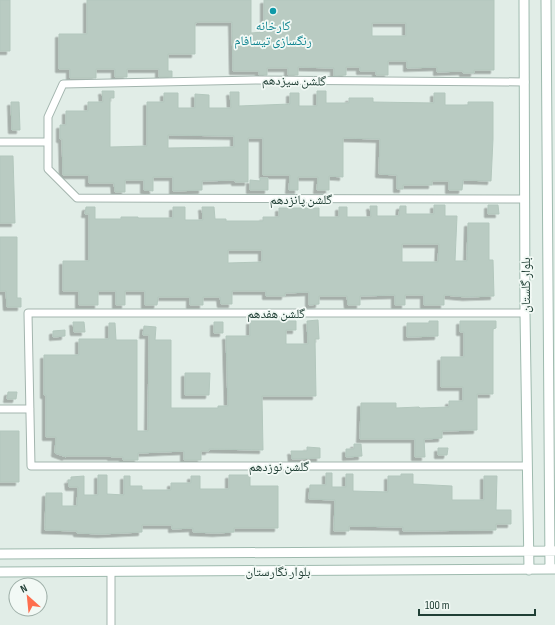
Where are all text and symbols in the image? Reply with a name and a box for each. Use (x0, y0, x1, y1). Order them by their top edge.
marker: کارخانه رنگسازی تیسافام (268, 6, 278, 16)
place label: کارخانه رنگسازی تیسافام (234, 18, 312, 49)
street label: گلشن سیزدهم (262, 72, 327, 90)
street label: گلشن پانزدهم (270, 192, 333, 208)
street label: بلوار گلستان (518, 257, 534, 313)
street label: گلشن هفدهم (247, 306, 306, 322)
street label: گلشن نوزدهم (249, 459, 310, 475)
street label: بلوار نگارستان (245, 564, 311, 580)
north arrow (8, 577, 48, 617)
text: N (18, 581, 29, 596)
scale bar (419, 591, 535, 617)
text: 100 m (425, 598, 450, 613)

